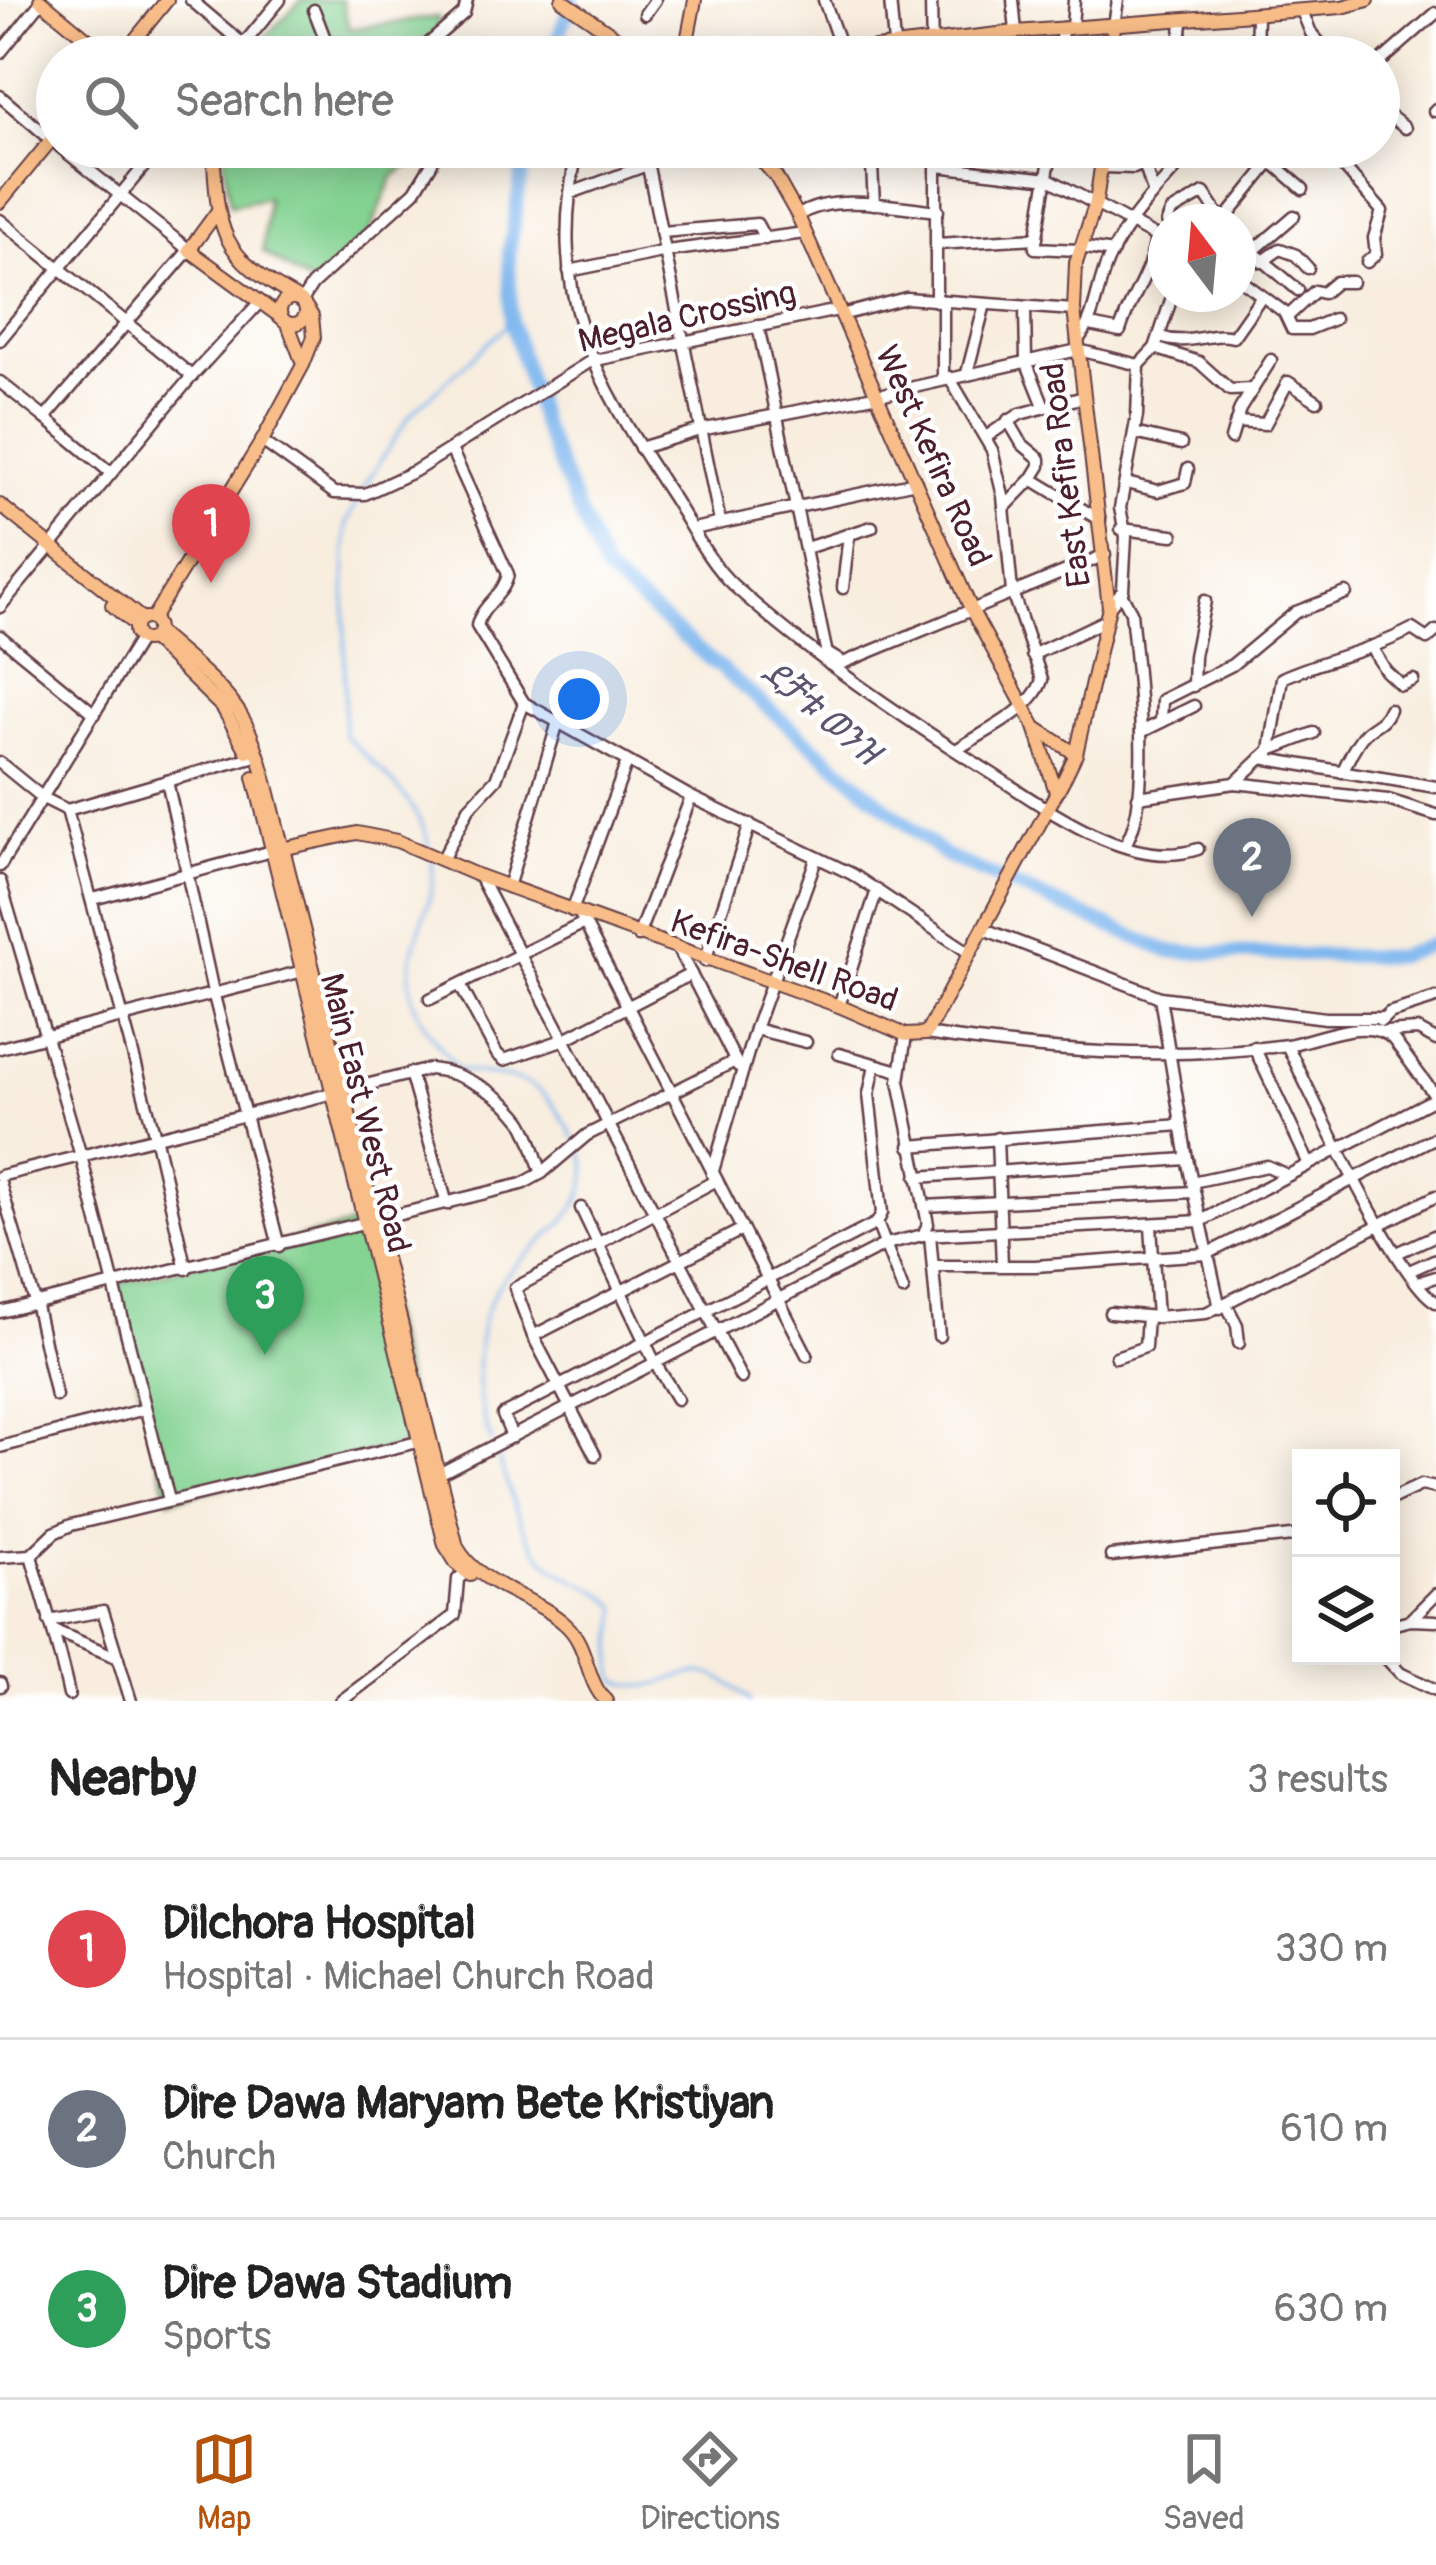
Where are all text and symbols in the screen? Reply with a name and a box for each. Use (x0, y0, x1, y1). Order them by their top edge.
search box (36, 36, 1400, 168)
icon: search (78, 69, 144, 135)
text: Search here (174, 74, 394, 130)
north arrow (1148, 204, 1256, 312)
street label: Megala Crossing (574, 272, 800, 362)
street label: West Kefira Road (866, 339, 1000, 573)
street label: East Kefira Road (1032, 360, 1100, 590)
pin: 1 (172, 484, 250, 583)
water label: ደቻቱ ወንዝ (752, 650, 892, 778)
your location (549, 669, 609, 729)
pin: 2 (1213, 818, 1291, 917)
street label: Kefira-Shell Road (665, 901, 903, 1021)
street label: Main East West Road (310, 969, 420, 1257)
pin: 3 (226, 1256, 304, 1355)
map controls (1292, 1449, 1400, 1665)
button: locate (1292, 1449, 1400, 1557)
button: layers (1292, 1557, 1400, 1665)
text: Nearby (48, 1747, 196, 1811)
text: 3 results (1247, 1755, 1388, 1804)
text: Dilchora Hospital (162, 1896, 476, 1952)
text: 1 (79, 1924, 95, 1973)
text: 330 m (1275, 1924, 1388, 1973)
text: Hospital · Michael Church Road (162, 1952, 655, 2001)
text: Dire Dawa Maryam Bete Kristiyan (162, 2076, 774, 2132)
text: 2 (76, 2104, 98, 2153)
text: 610 m (1280, 2104, 1388, 2153)
text: Church (162, 2132, 276, 2181)
text: Dire Dawa Stadium (162, 2256, 512, 2312)
text: 3 (76, 2284, 98, 2333)
text: 630 m (1274, 2284, 1388, 2333)
text: Sports (162, 2312, 271, 2361)
tab: Map (191, 2426, 257, 2539)
tab: Directions (640, 2426, 780, 2539)
tab: Saved (1163, 2426, 1245, 2539)

